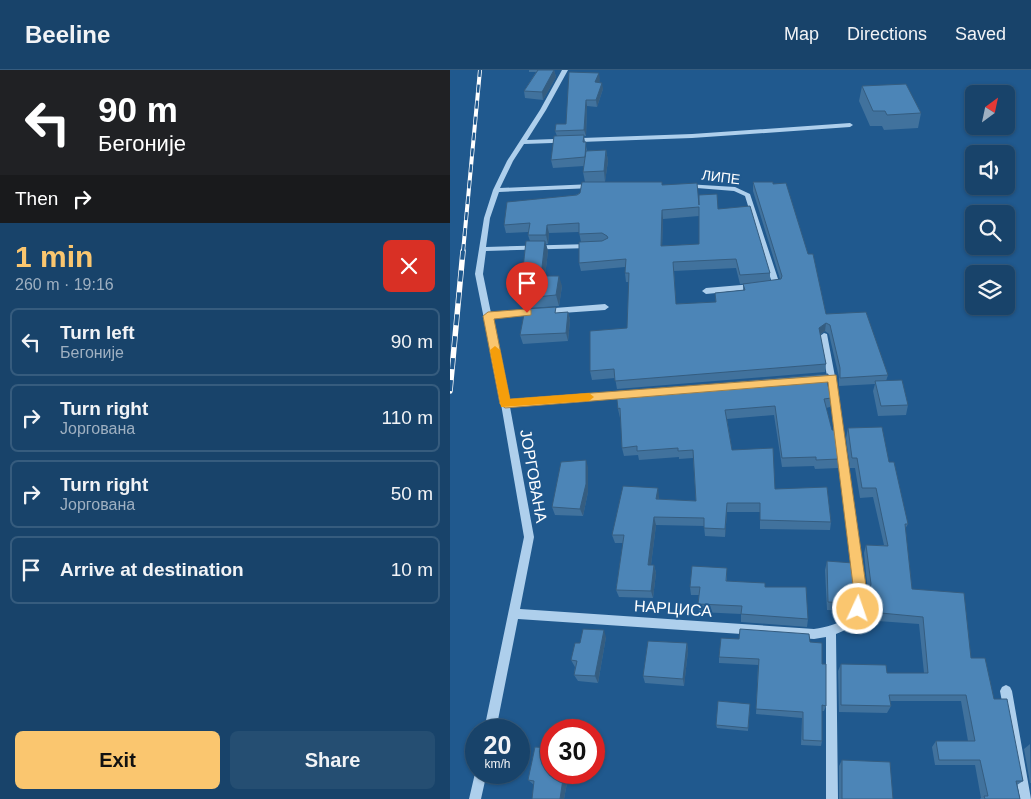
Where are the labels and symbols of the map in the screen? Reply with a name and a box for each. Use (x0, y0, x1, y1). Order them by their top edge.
north arrow (965, 85, 1015, 135)
street label: ЛИПЕ (701, 167, 741, 187)
pin (506, 262, 548, 313)
street label: ЈОРГОВАНА (517, 428, 550, 524)
position arrow (831, 582, 883, 634)
street label: НАРЦИСА (633, 597, 713, 620)
speed limit sign: 30 (540, 719, 605, 784)

